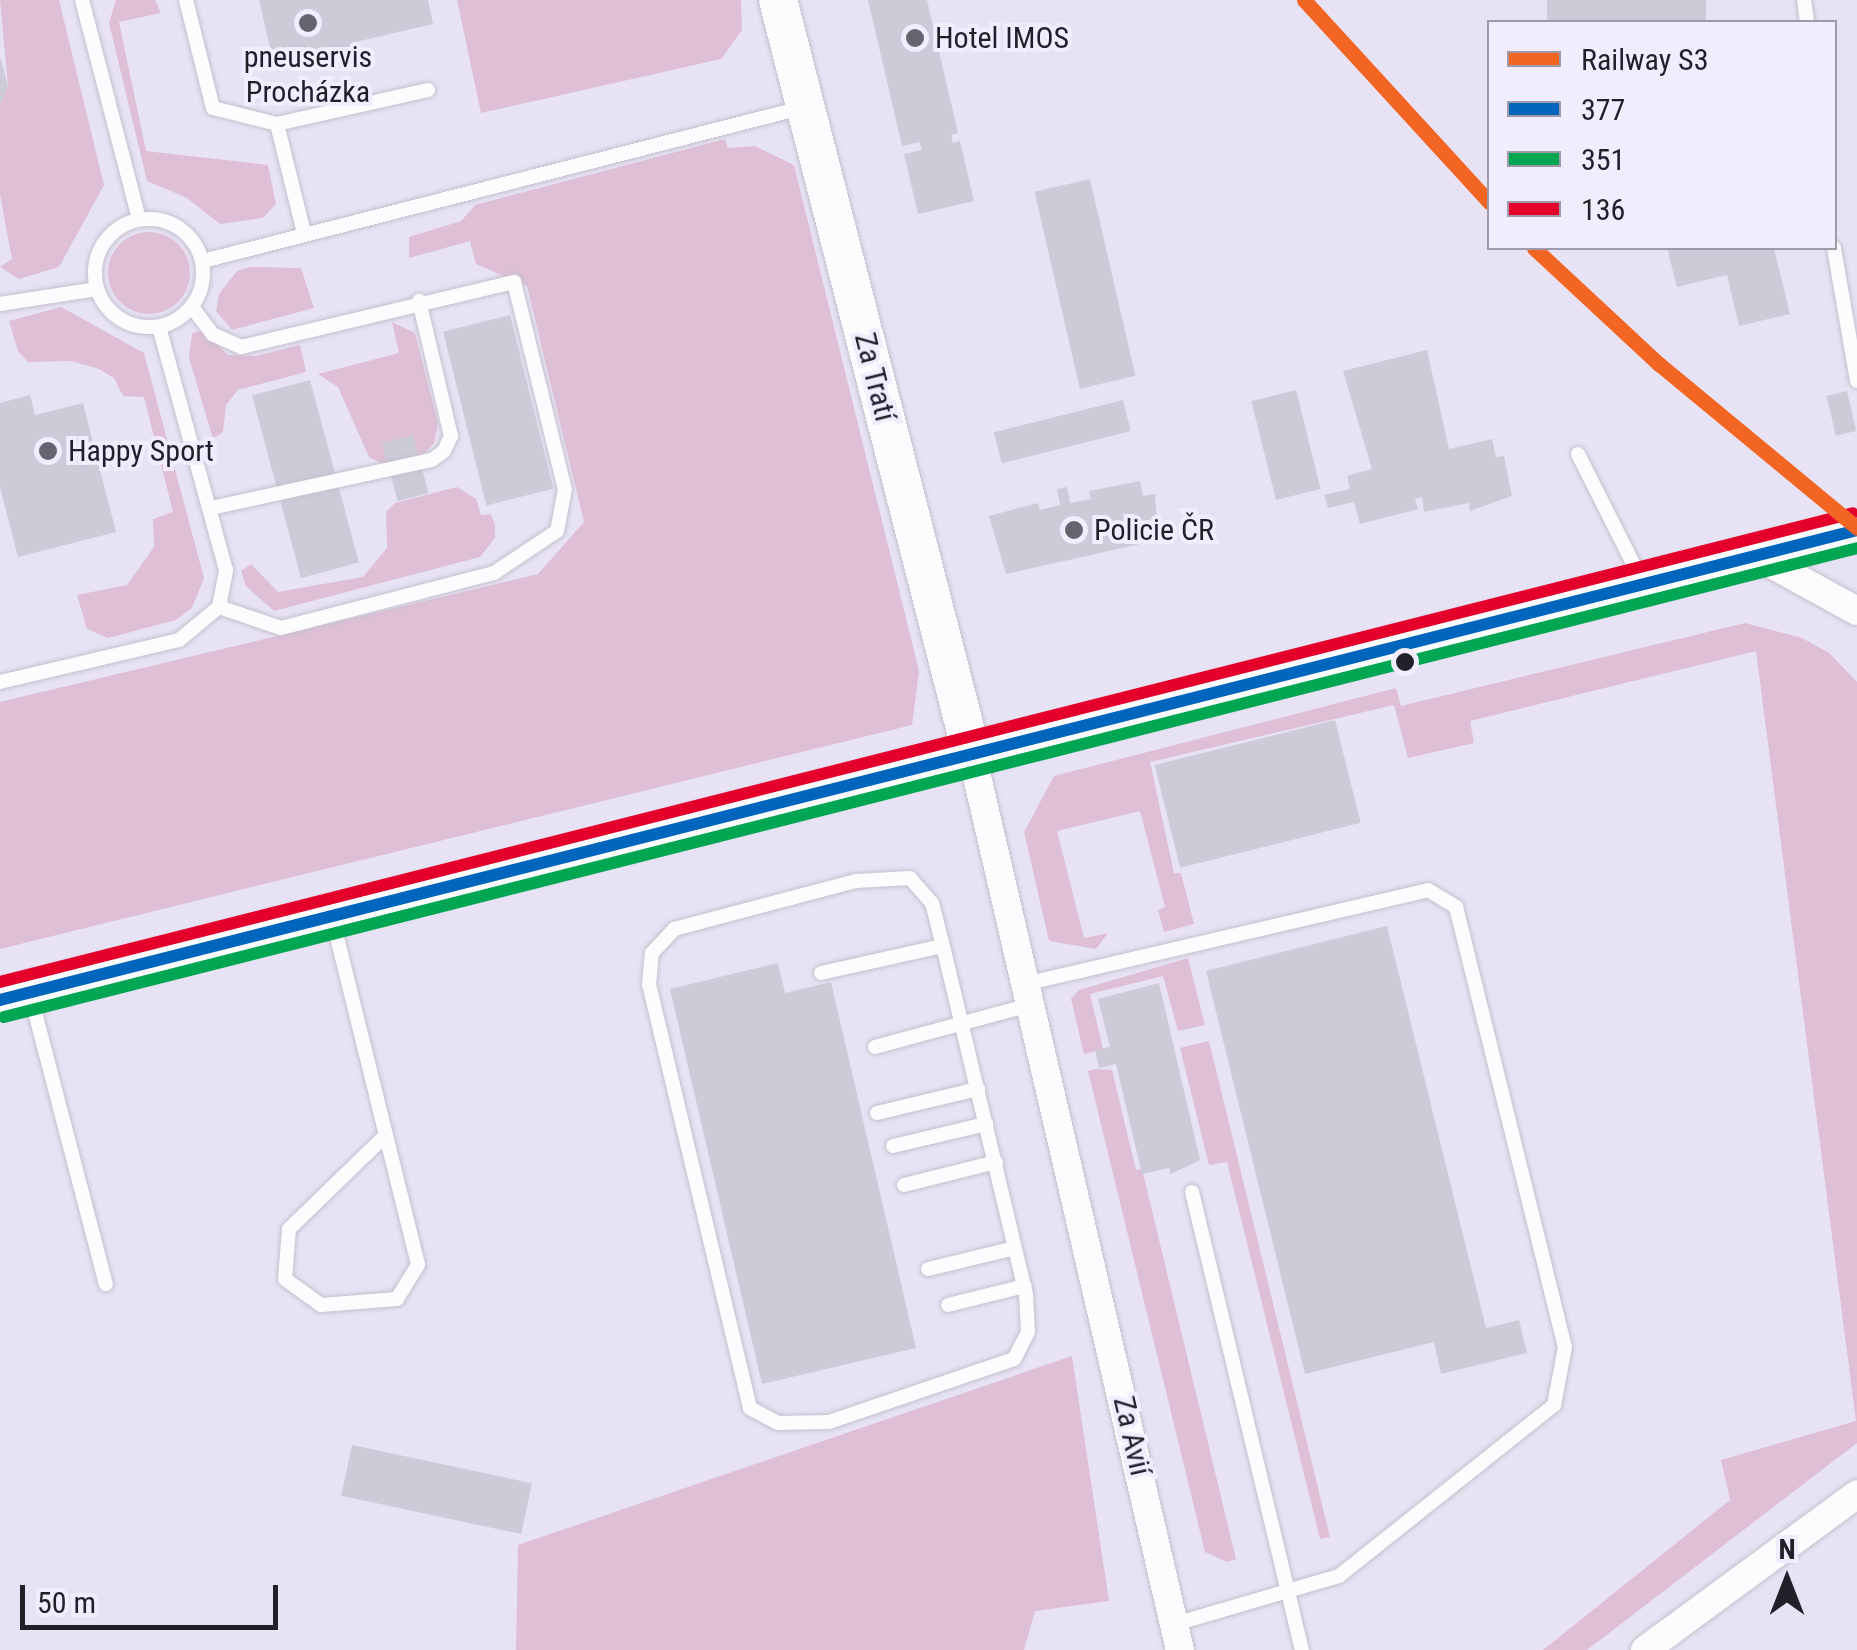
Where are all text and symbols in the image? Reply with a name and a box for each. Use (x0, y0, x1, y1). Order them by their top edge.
marker: pneuservis Procházka (297, 12, 319, 34)
place label: Hotel IMOS (935, 20, 1069, 56)
legend (1487, 20, 1837, 250)
marker: Hotel IMOS (904, 27, 926, 49)
place label: pneuservis Procházka (244, 39, 372, 110)
text: Railway S3 (1581, 42, 1708, 77)
text: 377 (1581, 92, 1625, 127)
text: 351 (1581, 142, 1625, 177)
text: 136 (1581, 192, 1625, 227)
street label: Za Tratí (847, 329, 903, 425)
place label: Happy Sport (68, 433, 214, 469)
marker: Happy Sport (37, 440, 59, 462)
place label: Policie ČR (1094, 512, 1214, 548)
marker: Policie ČR (1063, 519, 1085, 541)
unlabelled marker (1395, 652, 1415, 672)
street label: Za Avií (1105, 1393, 1159, 1479)
north arrow (1737, 1530, 1837, 1630)
text: N (1778, 1533, 1796, 1566)
scale bar (25, 1565, 282, 1627)
text: 50 m (37, 1585, 96, 1620)

